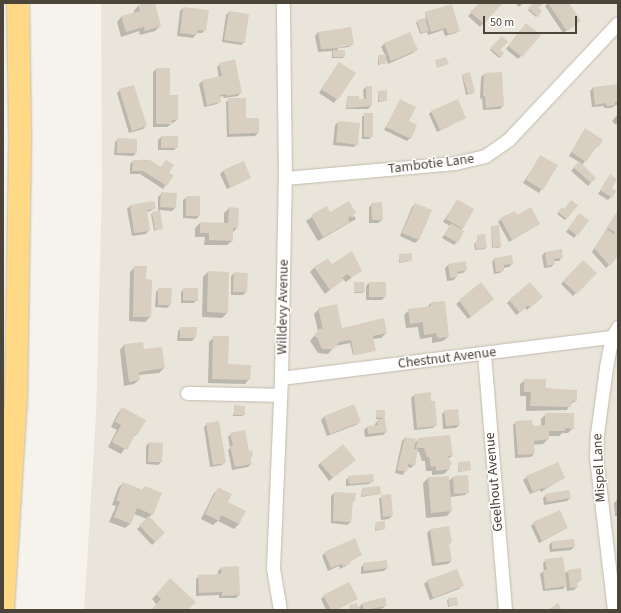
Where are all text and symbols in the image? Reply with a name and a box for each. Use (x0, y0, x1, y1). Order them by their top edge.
scale bar (485, 8, 579, 34)
text: 50 m (490, 14, 514, 31)
street label: Tambotie Lane (387, 150, 475, 178)
street label: Willdevy Avenue (274, 259, 292, 355)
street label: Chestnut Avenue (397, 344, 497, 372)
street label: Geelhout Avenue (481, 432, 507, 532)
street label: Mispel Lane (589, 433, 609, 503)

